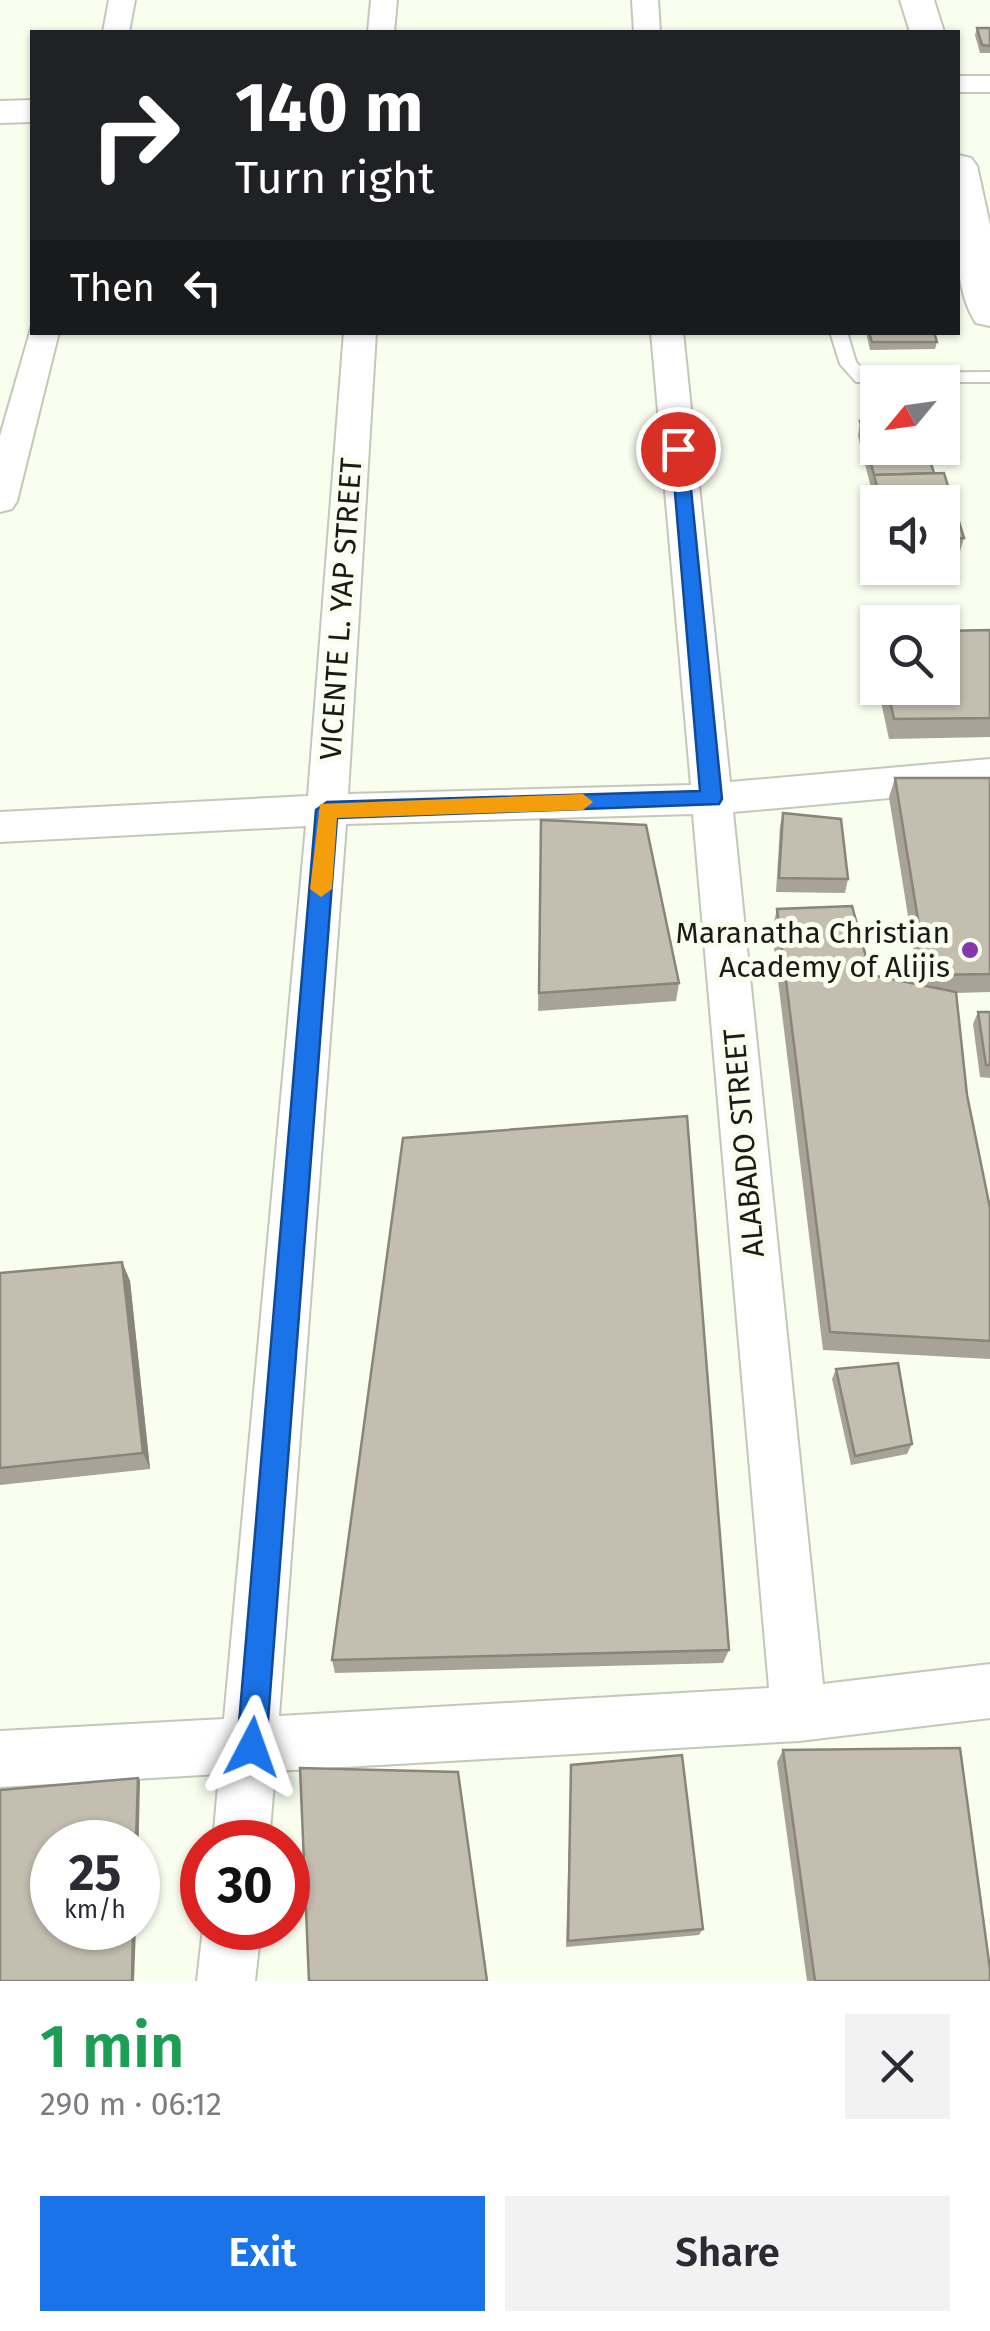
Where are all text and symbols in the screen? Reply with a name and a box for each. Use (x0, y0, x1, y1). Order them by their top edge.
text: 140 m (235, 66, 424, 150)
icon: right (70, 70, 200, 200)
text: Turn right (235, 151, 434, 205)
icon: left (175, 260, 230, 315)
text: Then (70, 265, 155, 311)
north arrow (860, 365, 960, 465)
map controls (860, 365, 960, 705)
pin (636, 407, 721, 492)
icon: arrive (651, 422, 706, 477)
street label: VICENTE L. YAP STREET (312, 456, 370, 761)
button: sound (860, 485, 960, 585)
button: search (860, 605, 960, 705)
place label: Maranatha Christian Academy of Alijis (676, 915, 950, 985)
marker: Maranatha Christian Academy of Alijis (959, 939, 981, 961)
street label: ALABADO STREET (716, 1027, 772, 1259)
position arrow (200, 1695, 304, 1799)
speed limit sign: 30 (180, 1820, 310, 1950)
text: 25 (69, 1843, 121, 1903)
text: km/h (64, 1895, 126, 1925)
text: 1 min (40, 2011, 185, 2083)
button: close (845, 2014, 950, 2119)
text: 290 m · 06:12 (40, 2085, 222, 2123)
button: Exit (40, 2196, 485, 2311)
button: Share (505, 2196, 950, 2311)

